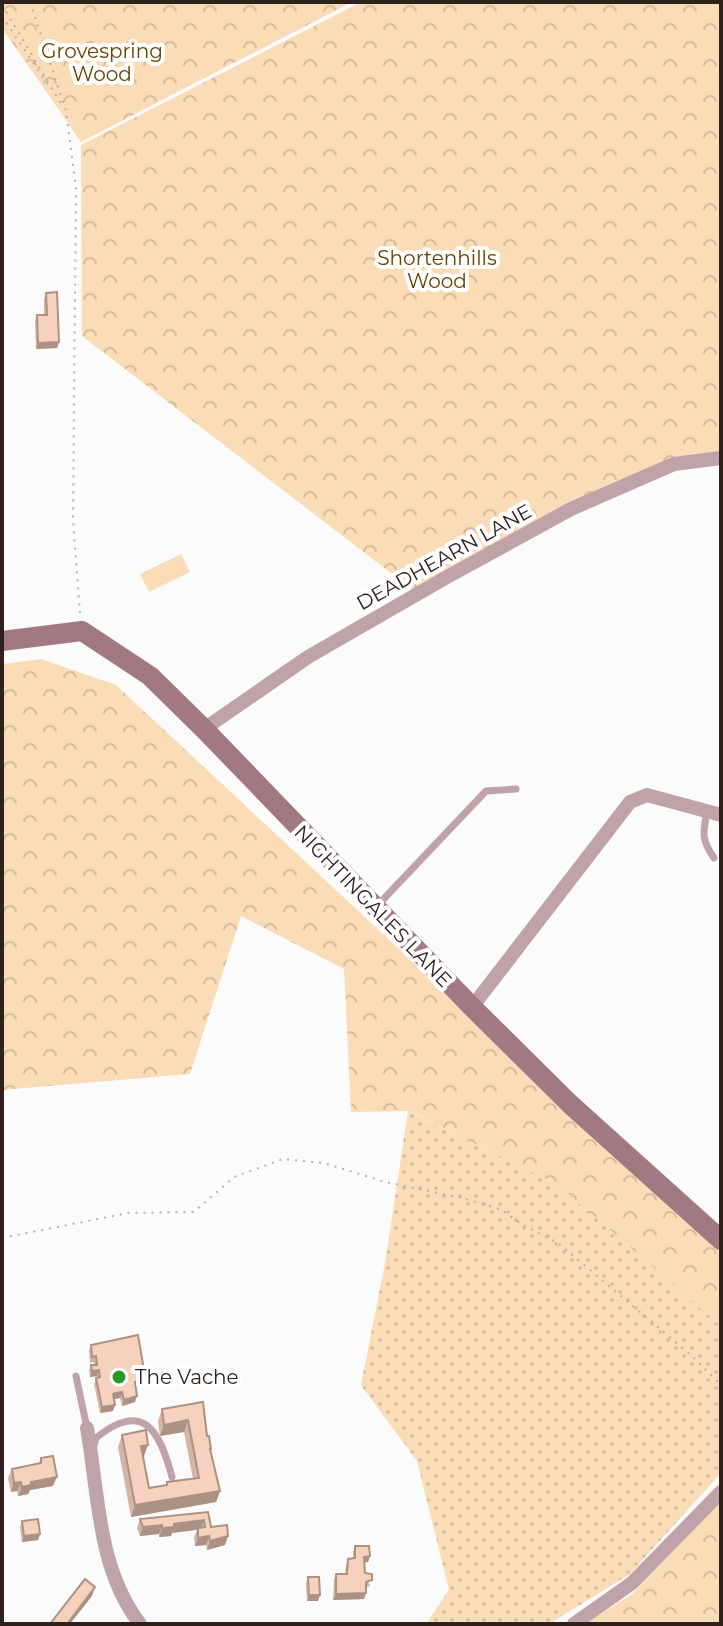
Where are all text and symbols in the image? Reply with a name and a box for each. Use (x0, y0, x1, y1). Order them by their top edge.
park label: Grovespring Wood (41, 39, 163, 86)
park label: Shortenhills Wood (377, 246, 497, 293)
street label: DEADHEARN LANE (352, 499, 536, 615)
street label: NIGHTINGALES LANE (289, 820, 457, 992)
place label: The Vache (135, 1365, 239, 1389)
marker: The Vache (110, 1368, 128, 1386)

